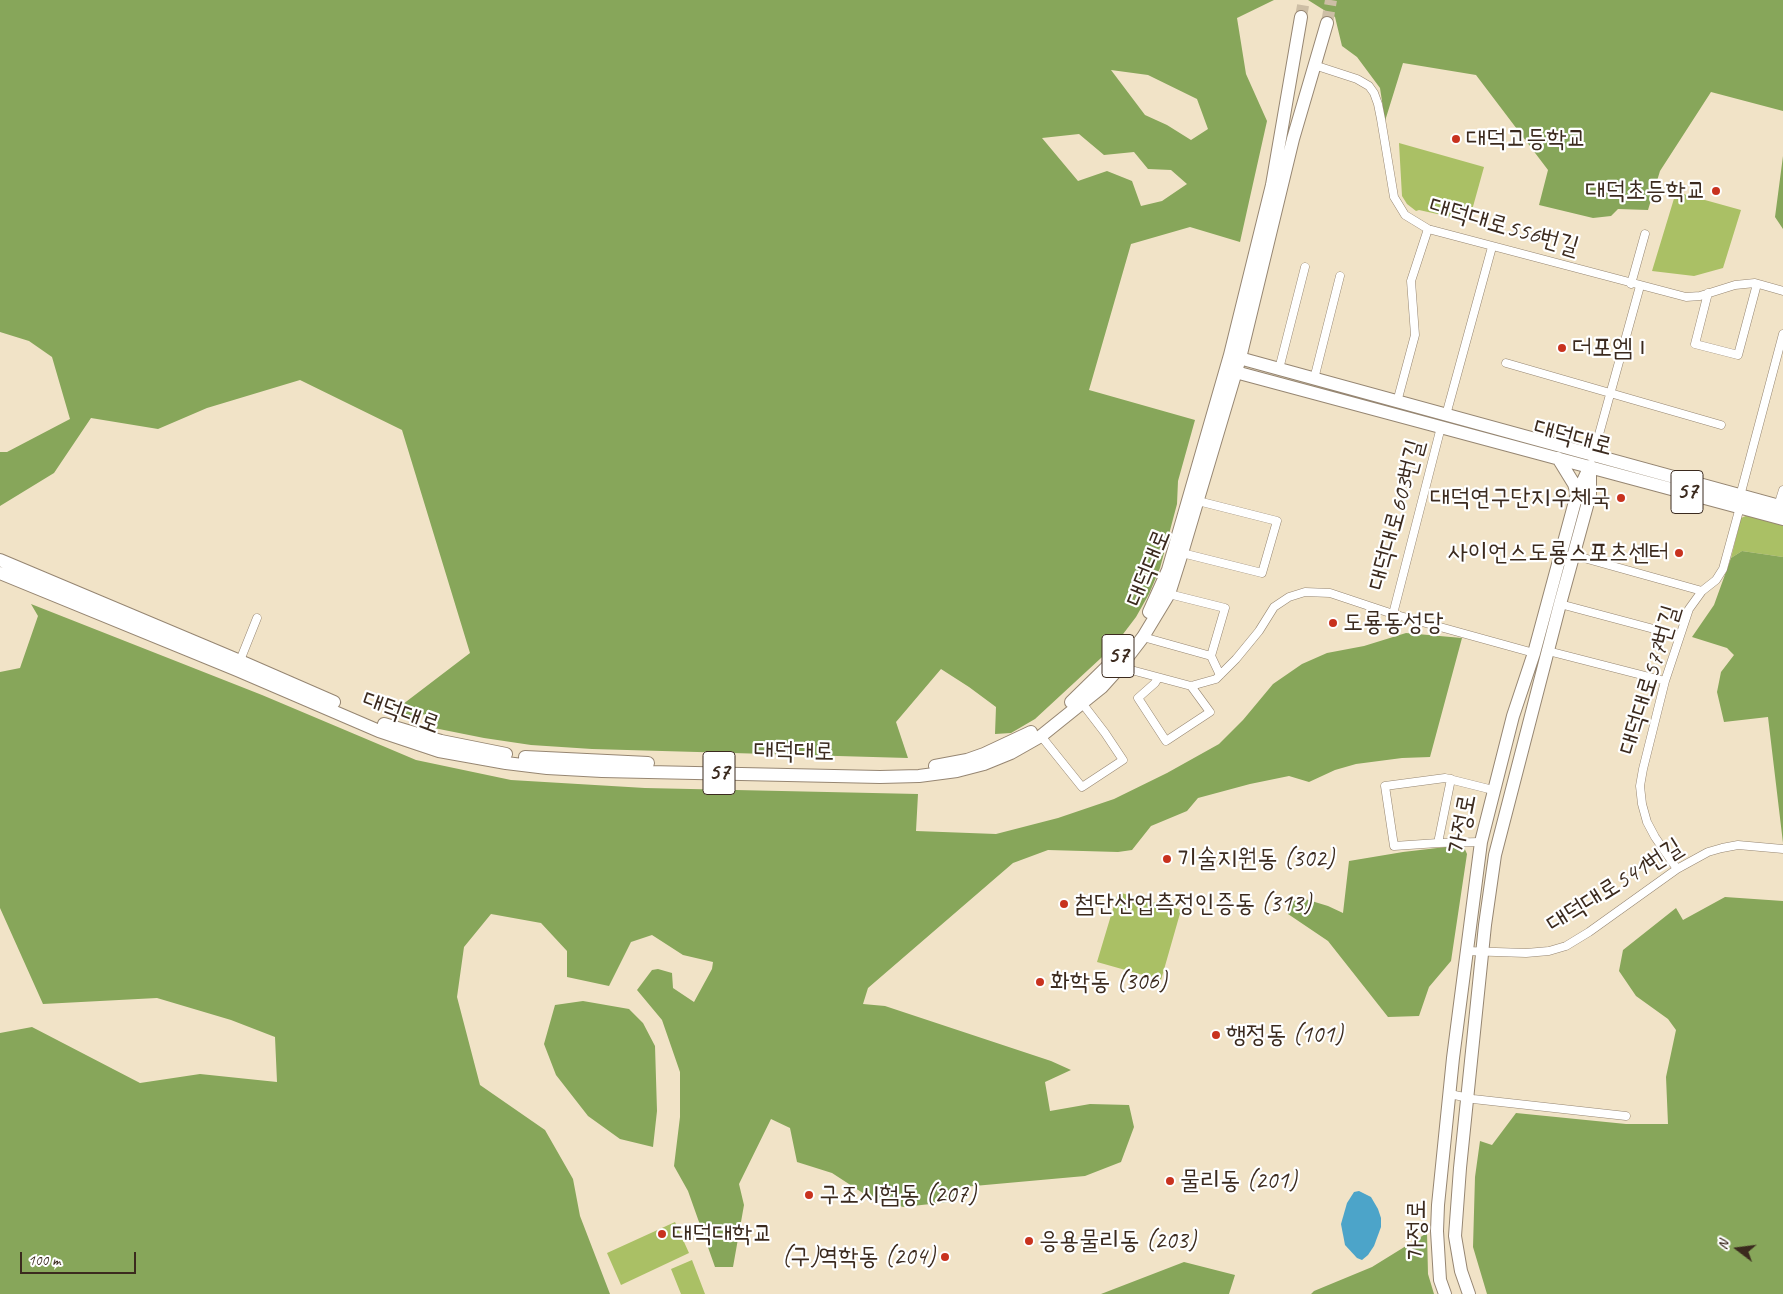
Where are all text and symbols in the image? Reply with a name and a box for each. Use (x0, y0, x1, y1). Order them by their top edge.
place label: 대덕고등학교 (1466, 124, 1587, 154)
marker: 대덕고등학교 (1450, 133, 1462, 145)
place label: 대덕초등학교 (1585, 176, 1706, 206)
marker: 대덕초등학교 (1710, 185, 1722, 197)
street label: 대덕대로556번길 (1426, 191, 1582, 263)
place label: 더포엠Ⅰ (1572, 333, 1652, 363)
marker: 더포엠Ⅰ (1556, 342, 1568, 354)
street label: 대덕대로 (1530, 413, 1616, 463)
street label: 대덕대로603번길 (1363, 437, 1431, 593)
road number: 57 (1671, 471, 1703, 514)
place label: 대덕연구단지우체국 (1430, 483, 1611, 513)
marker: 대덕연구단지우체국 (1615, 492, 1627, 504)
street label: 대덕대로 (1120, 525, 1178, 611)
place label: 사이언스도룡스포츠센터 (1448, 538, 1669, 568)
marker: 사이언스도룡스포츠센터 (1673, 547, 1685, 559)
street label: 대덕대로577번길 (1613, 602, 1687, 758)
place label: 도룡동성당 (1343, 608, 1444, 638)
marker: 도룡동성당 (1327, 617, 1339, 629)
road number: 57 (1102, 634, 1134, 678)
street label: 대덕대로 (358, 685, 444, 741)
street label: 대덕대로 (754, 736, 834, 768)
road number: 57 (703, 751, 735, 794)
street label: 가정로 (1443, 792, 1483, 856)
street label: 대덕대로541번길 (1542, 832, 1688, 940)
place label: 기술지원동 (302) (1177, 844, 1334, 874)
marker: 기술지원동 (302) (1161, 853, 1173, 865)
place label: 첨단산업측정인증동 (313) (1074, 889, 1311, 919)
marker: 첨단산업측정인증동 (313) (1058, 898, 1070, 910)
place label: 화학동 (306) (1050, 967, 1167, 997)
marker: 화학동 (306) (1034, 976, 1046, 988)
place label: 행정동 (101) (1226, 1020, 1343, 1050)
marker: 행정동 (101) (1210, 1029, 1222, 1041)
place label: 물리동 (201) (1180, 1166, 1297, 1196)
marker: 물리동 (201) (1164, 1175, 1176, 1187)
place label: 구조시험동 (207) (819, 1180, 976, 1210)
marker: 구조시험동 (207) (803, 1189, 815, 1201)
street label: 가정로 (1402, 1200, 1432, 1260)
place label: 대덕대학교 (672, 1219, 773, 1249)
north arrow (1713, 1224, 1763, 1274)
place label: 응용물리동 (203) (1039, 1226, 1196, 1256)
marker: 대덕대학교 (656, 1228, 668, 1240)
marker: 응용물리동 (203) (1023, 1235, 1035, 1247)
text: N (1714, 1239, 1732, 1251)
scale bar (22, 1242, 139, 1274)
place label: (구)역학동 (204) (782, 1242, 935, 1272)
text: 100 m (28, 1251, 60, 1270)
marker: (구)역학동 (204) (939, 1251, 951, 1263)

